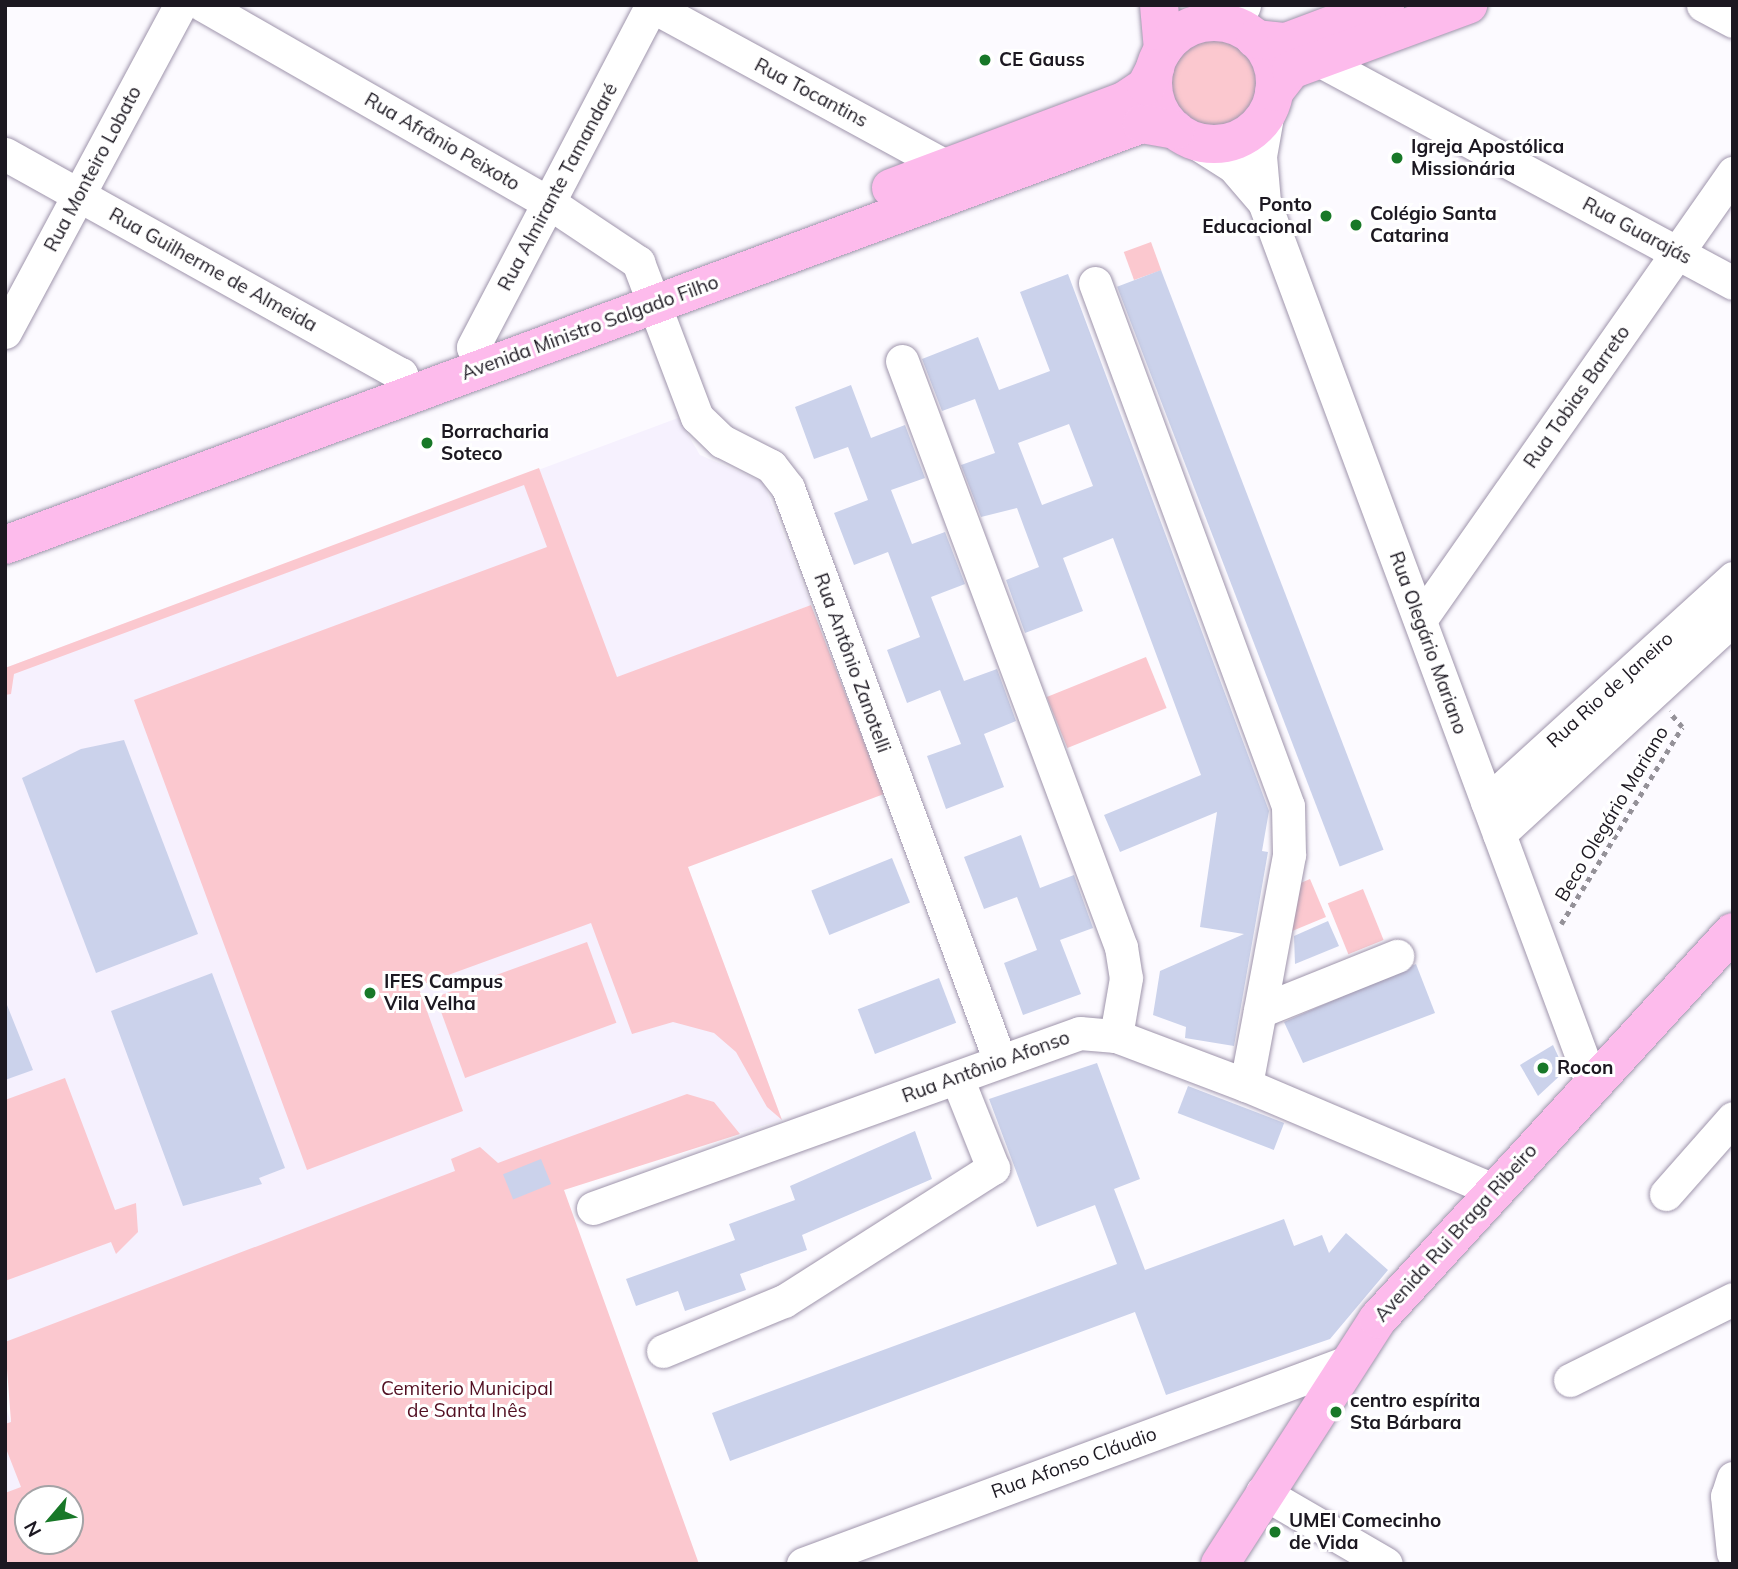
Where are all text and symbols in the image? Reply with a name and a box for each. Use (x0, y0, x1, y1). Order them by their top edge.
place label: CE Gauss (999, 49, 1085, 71)
marker: CE Gauss (977, 52, 993, 68)
street label: Rua Tocantins (750, 54, 872, 132)
street label: Rua Almirante Tamandaré (493, 79, 623, 295)
street label: Rua Monteiro Lobato (40, 82, 146, 256)
street label: Rua Afrânio Peixoto (360, 88, 524, 196)
place label: Igreja Apostólica Missionária (1411, 136, 1564, 180)
marker: Igreja Apostólica Missionária (1389, 150, 1405, 166)
street label: Rua Guarajás (1579, 193, 1695, 269)
place label: Ponto Educacional (1202, 194, 1312, 238)
street label: Rua Guilherme de Almeida (105, 203, 321, 337)
place label: Colégio Santa Catarina (1370, 203, 1497, 247)
marker: Ponto Educacional (1318, 208, 1334, 224)
marker: Colégio Santa Catarina (1348, 217, 1364, 233)
street label: Avenida Ministro Salgado Filho (458, 271, 722, 385)
street label: Rua Tobias Barreto (1519, 321, 1635, 473)
place label: Borracharia Soteco (441, 421, 549, 465)
marker: Borracharia Soteco (419, 435, 435, 451)
street label: Rua Olegário Mariano (1384, 549, 1472, 737)
street label: Rua Antônio Zanotelli (809, 570, 895, 756)
street label: Rua Rio de Janeiro (1542, 627, 1678, 753)
street label: Beco Olegário Mariano (1551, 722, 1673, 906)
place label: IFES Campus Vila Velha (384, 971, 503, 1015)
marker: IFES Campus Vila Velha (362, 985, 378, 1001)
street label: Rua Antônio Afonso (899, 1026, 1073, 1108)
place label: Rocon (1557, 1057, 1613, 1079)
marker: Rocon (1535, 1060, 1551, 1076)
street label: Avenida Rui Braga Ribeiro (1370, 1139, 1542, 1327)
park label: Cemiterio Municipal de Santa Inês (381, 1378, 553, 1422)
place label: centro espírita Sta Bárbara (1350, 1390, 1480, 1434)
marker: centro espírita Sta Bárbara (1328, 1404, 1344, 1420)
street label: Rua Afonso Cláudio (988, 1422, 1160, 1504)
north arrow (14, 1485, 84, 1555)
place label: UMEI Comecinho de Vida (1289, 1510, 1441, 1554)
text: N (18, 1517, 46, 1541)
marker: UMEI Comecinho de Vida (1267, 1524, 1283, 1540)

